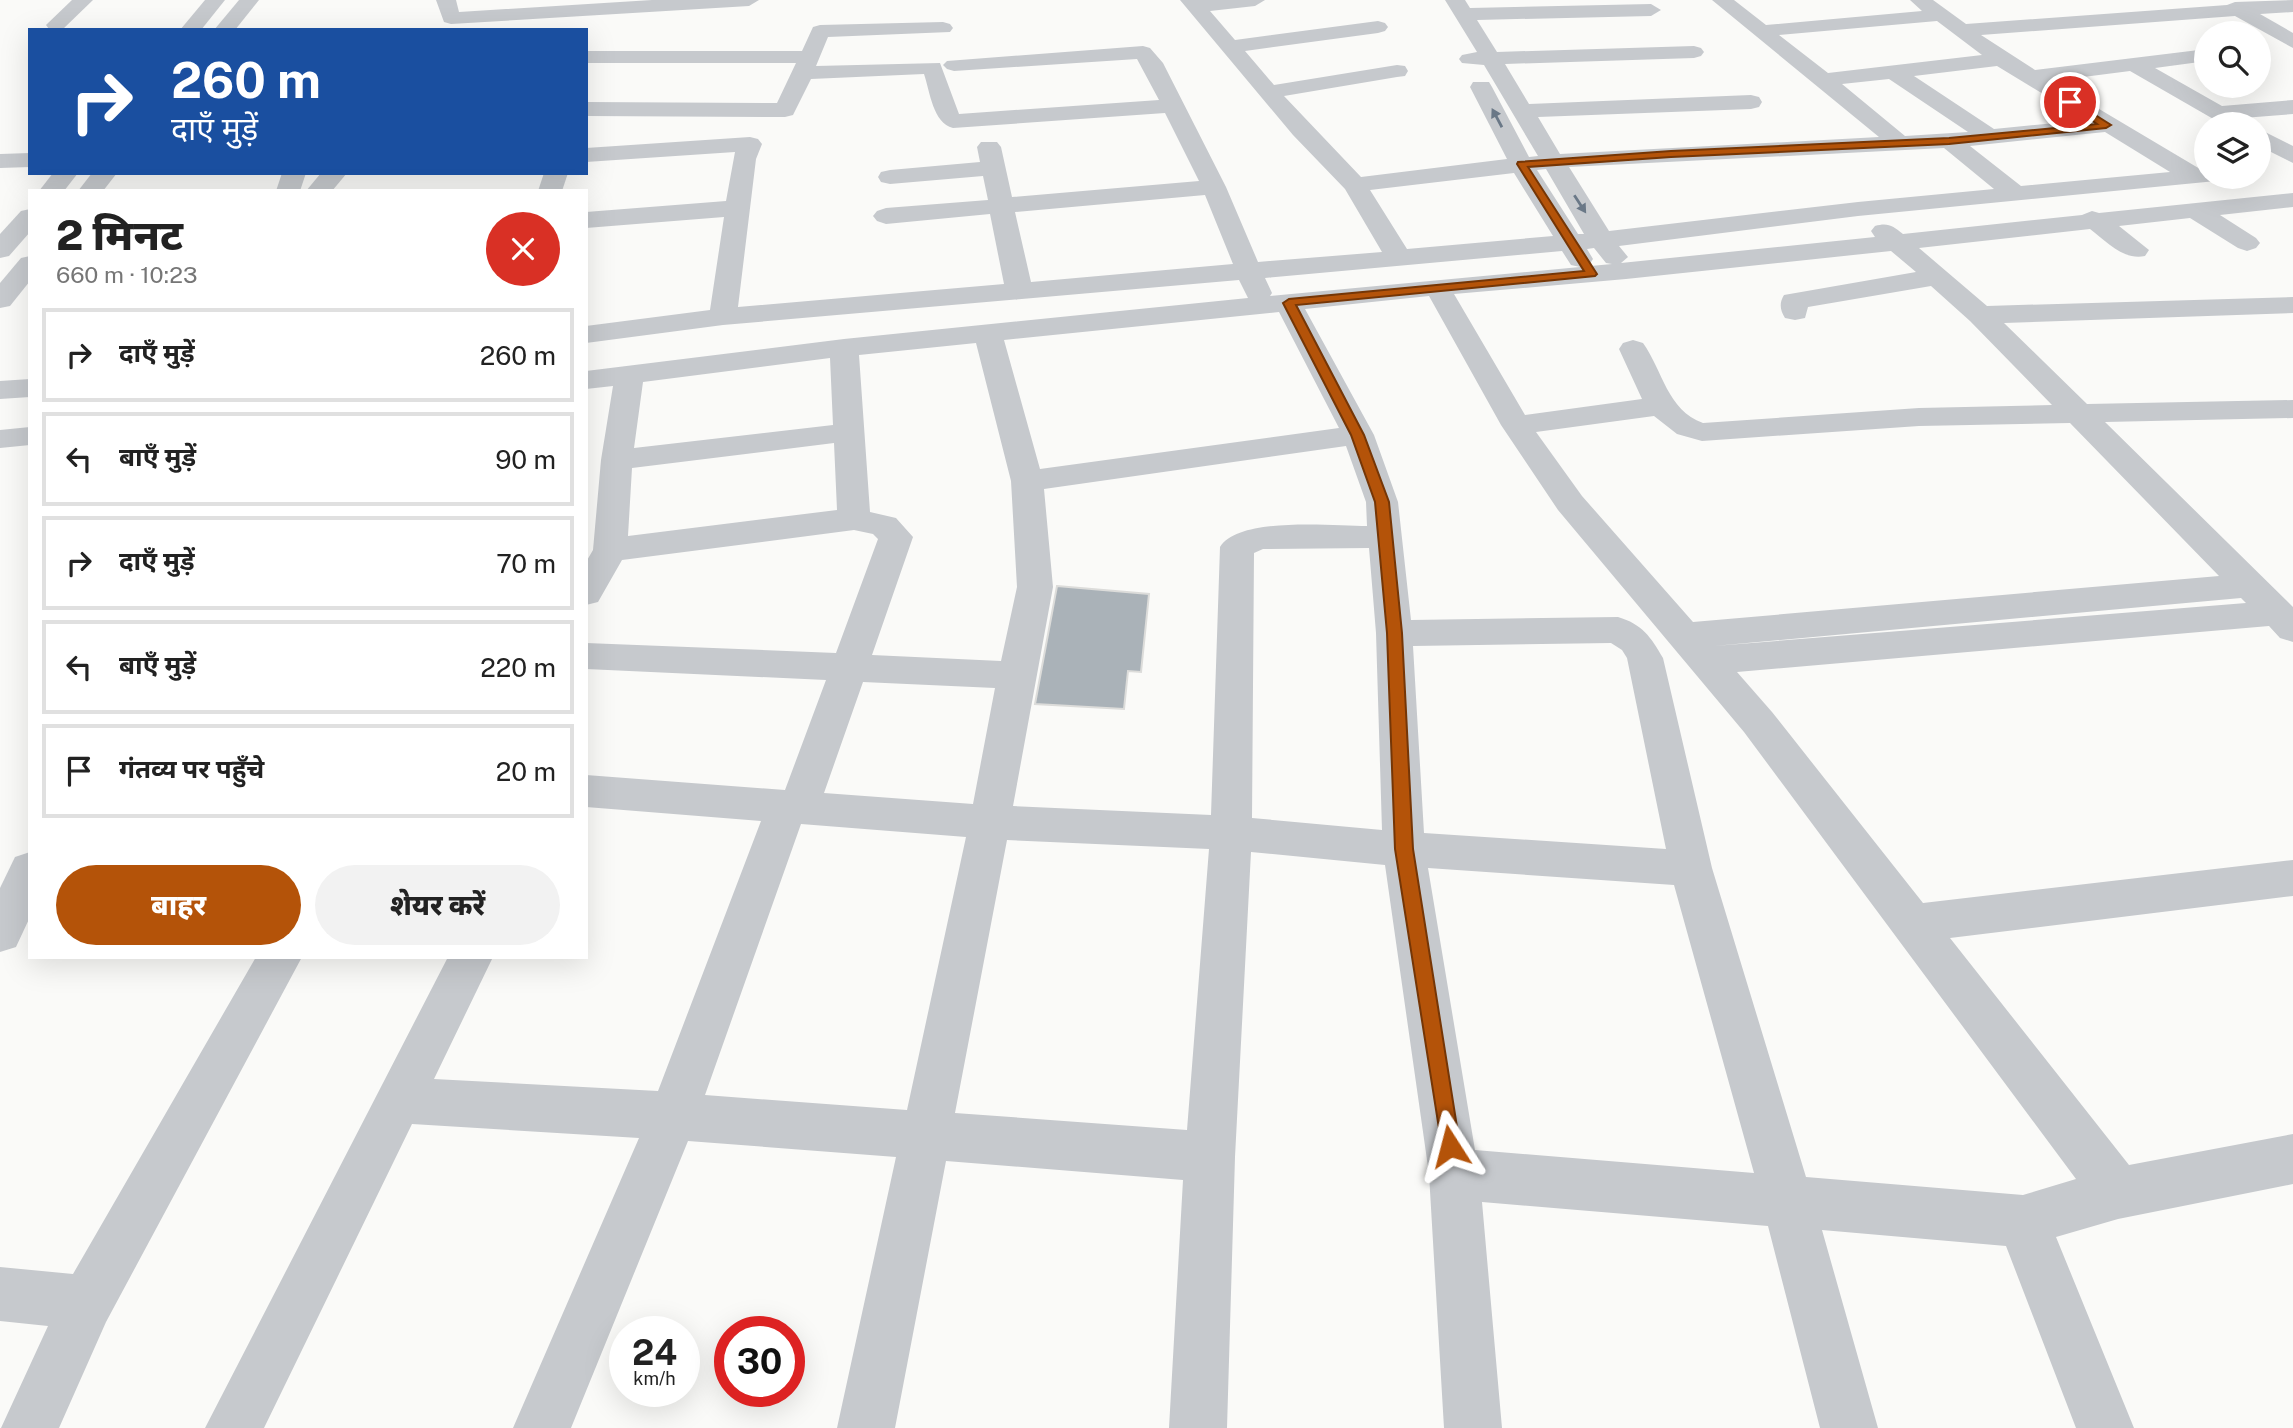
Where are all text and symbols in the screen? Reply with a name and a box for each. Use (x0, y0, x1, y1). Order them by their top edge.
map controls (2194, 21, 2271, 189)
button: search (2194, 21, 2271, 98)
text: 260 m (171, 51, 321, 109)
icon: right (56, 56, 147, 147)
pin (2040, 72, 2100, 132)
icon: arrive (2051, 83, 2089, 121)
one-way arrow (1491, 108, 1503, 128)
text: दाएँ मुड़ें (171, 110, 258, 147)
button: layers (2194, 112, 2271, 189)
one-way arrow (1574, 195, 1587, 214)
text: 2 मिनट (56, 210, 183, 259)
button: close (486, 212, 560, 286)
text: 660 m · 10:23 (56, 261, 197, 288)
icon: right (60, 336, 98, 374)
text: दाएँ मुड़ें (119, 337, 195, 368)
text: 260 m (480, 340, 556, 371)
icon: left (60, 440, 98, 478)
text: बाएँ मुड़ें (119, 441, 196, 472)
text: 90 m (495, 444, 556, 475)
icon: right (60, 544, 98, 582)
text: दाएँ मुड़ें (119, 545, 195, 576)
text: 70 m (496, 548, 556, 579)
icon: left (60, 648, 98, 686)
text: बाएँ मुड़ें (119, 649, 196, 680)
text: 220 m (480, 652, 556, 683)
icon: arrive (60, 752, 98, 790)
text: गंतव्य पर पहुँचे (119, 753, 264, 784)
text: 20 m (496, 756, 556, 787)
button: बाहर (56, 865, 301, 945)
button: शेयर करें (315, 865, 560, 945)
position arrow (1413, 1109, 1487, 1183)
speed limit sign: 30 (714, 1316, 805, 1407)
text: 24 (632, 1332, 677, 1373)
text: km/h (633, 1368, 676, 1389)

